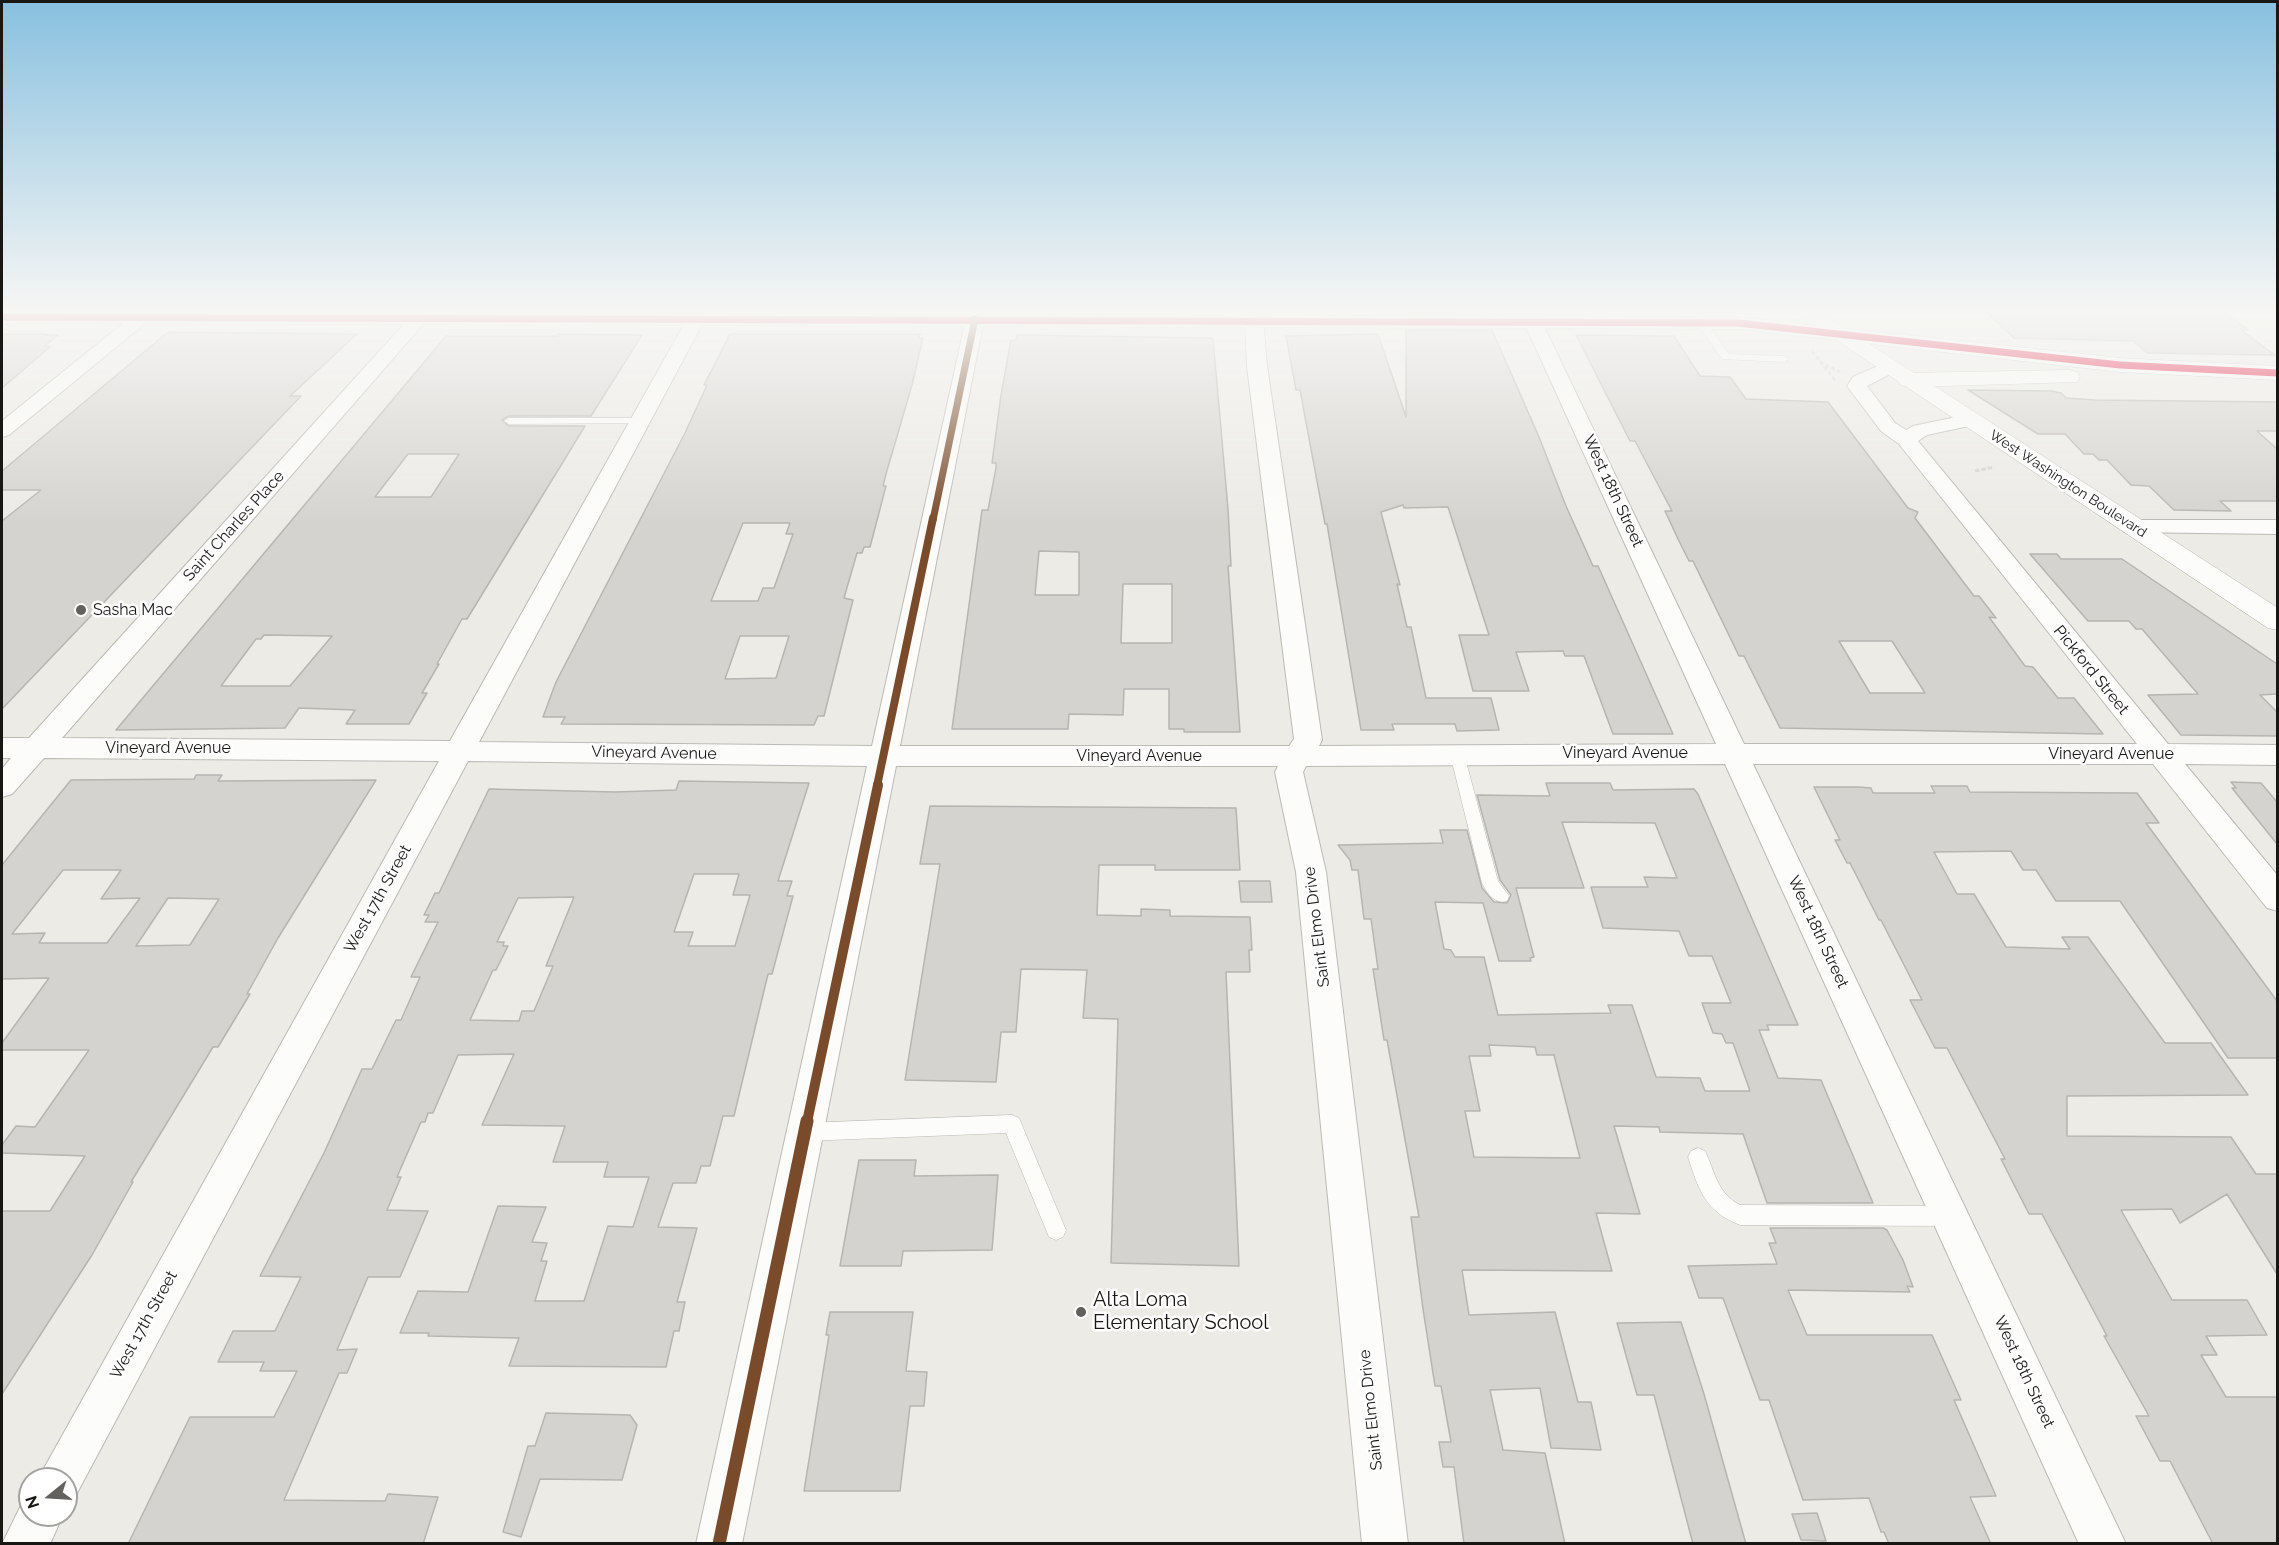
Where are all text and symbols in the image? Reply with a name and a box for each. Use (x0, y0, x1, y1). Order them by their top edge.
street label: West Washington Boulevard (1986, 427, 2150, 541)
street label: West 18th Street (1579, 432, 1647, 550)
street label: Saint Charles Place (179, 467, 289, 585)
place label: Sasha Mac (93, 600, 173, 620)
marker: Sasha Mac (74, 603, 88, 617)
street label: Pickford Street (2049, 622, 2133, 718)
street label: Vineyard Avenue (105, 738, 231, 758)
street label: Vineyard Avenue (591, 742, 717, 764)
street label: Vineyard Avenue (1562, 743, 1688, 763)
street label: Vineyard Avenue (2048, 744, 2174, 764)
street label: Vineyard Avenue (1076, 746, 1202, 766)
street label: West 17th Street (340, 842, 416, 956)
street label: Saint Elmo Drive (1300, 866, 1334, 988)
street label: West 18th Street (1784, 873, 1852, 991)
street label: West 17th Street (106, 1268, 182, 1382)
place label: Alta Loma Elementary School (1093, 1288, 1269, 1335)
marker: Alta Loma Elementary School (1074, 1305, 1088, 1319)
street label: West 18th Street (1990, 1313, 2058, 1431)
street label: Saint Elmo Drive (1355, 1349, 1387, 1471)
north arrow (18, 1467, 78, 1527)
text: N (21, 1493, 43, 1511)

